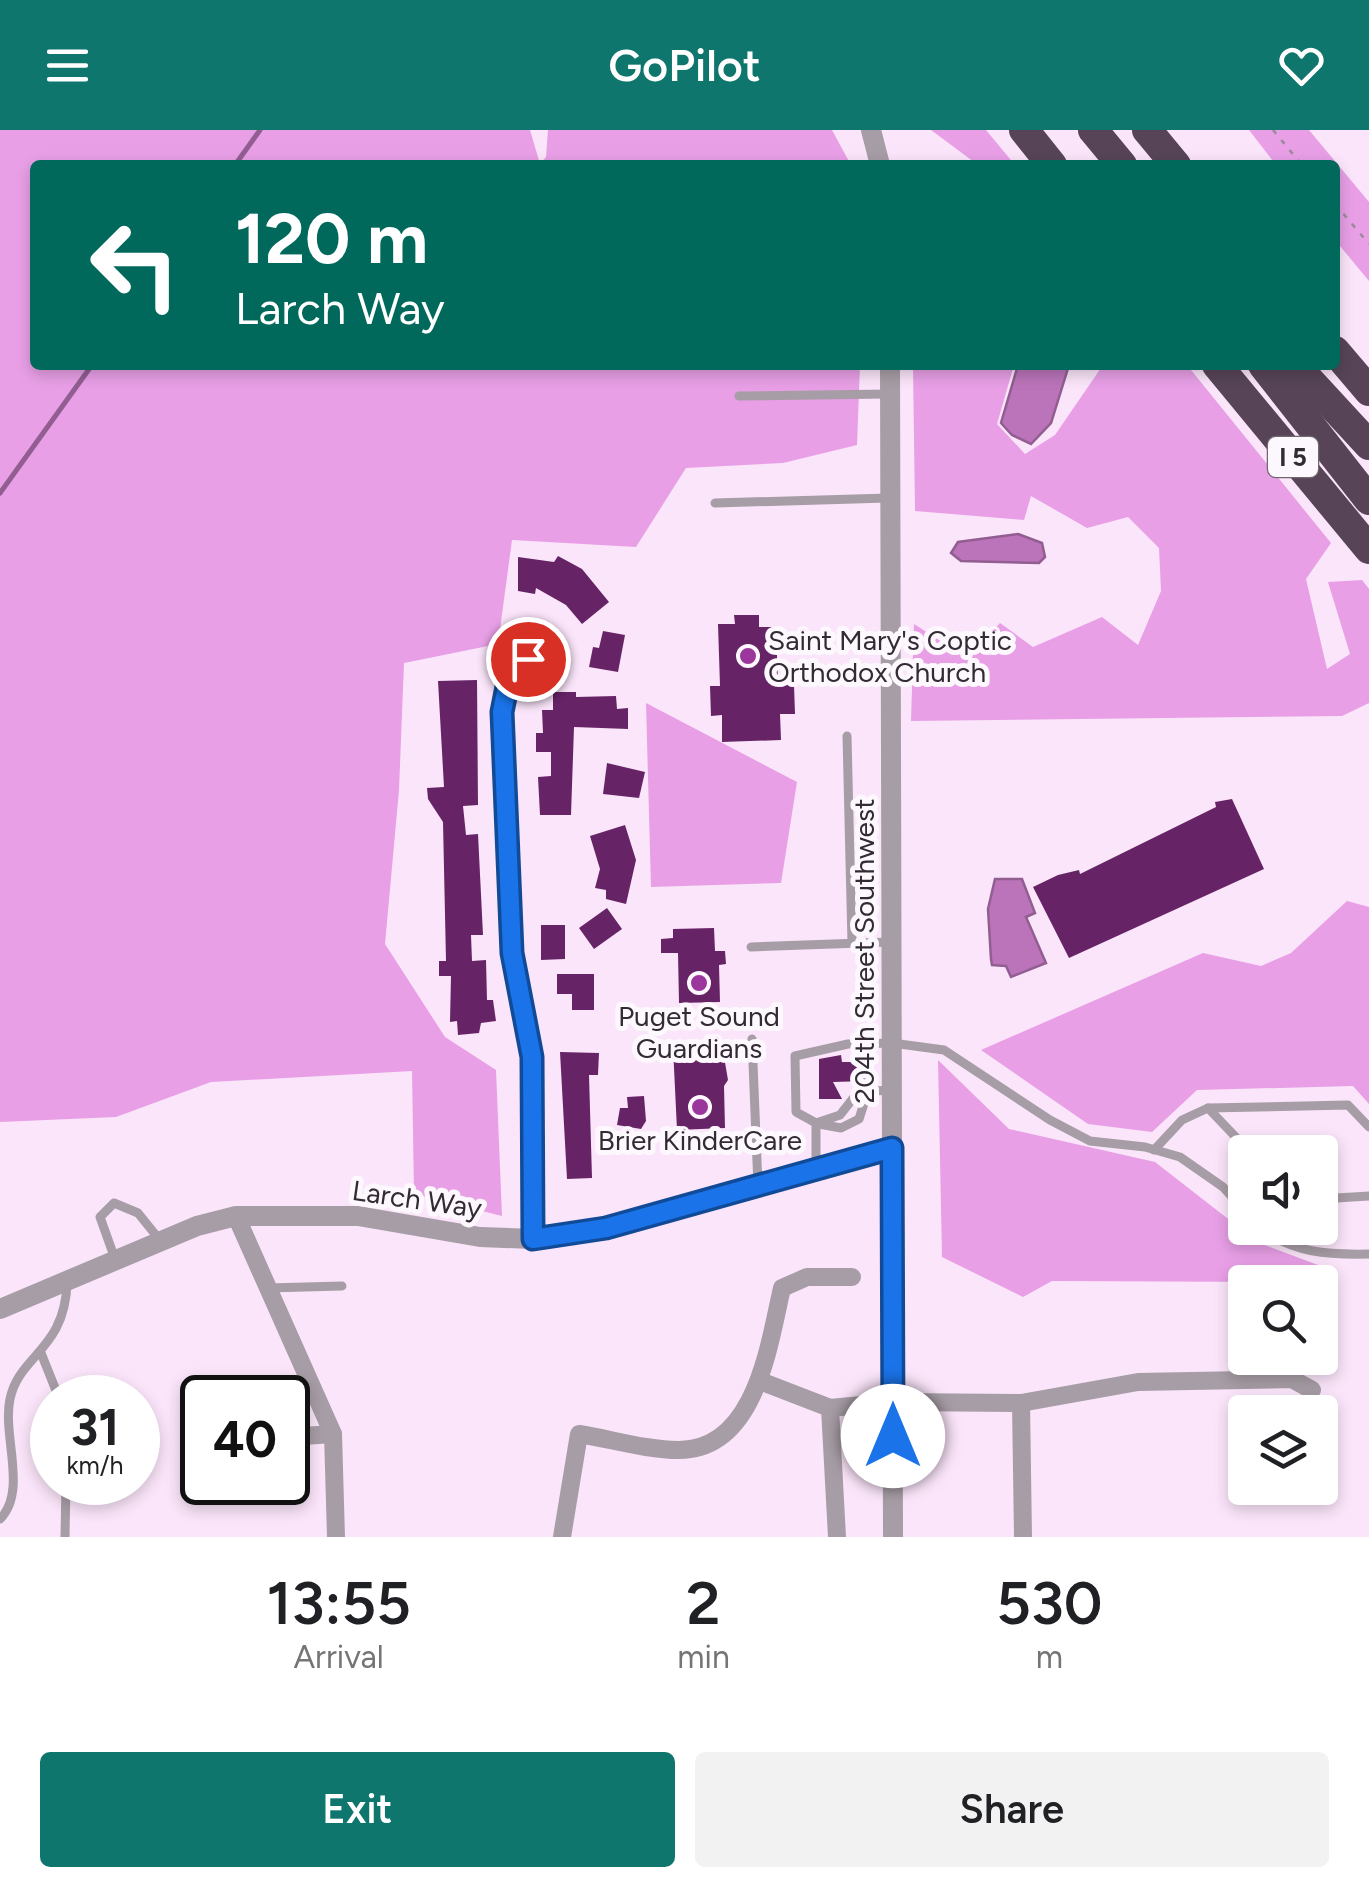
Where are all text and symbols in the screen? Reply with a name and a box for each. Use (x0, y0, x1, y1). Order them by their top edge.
icon: menu (40, 38, 95, 93)
text: GoPilot (608, 38, 761, 92)
icon: heart (1274, 38, 1329, 93)
text: 120 m (235, 196, 428, 281)
icon: left (70, 200, 200, 330)
text: Larch Way (235, 281, 445, 335)
road number: I 5 (1268, 437, 1318, 477)
pin (486, 617, 571, 702)
place label: Saint Mary's Coptic Orthodox Church (768, 623, 1012, 689)
icon: arrive (501, 632, 556, 687)
marker: Saint Mary's Coptic Orthodox Church (737, 645, 759, 667)
street label: 204th Street Southwest (847, 798, 881, 1104)
marker: Puget Sound Guardians (688, 972, 710, 994)
place label: Puget Sound Guardians (618, 999, 780, 1065)
marker: Brier KinderCare (689, 1096, 711, 1118)
place label: Brier KinderCare (598, 1123, 802, 1157)
map controls (1228, 1135, 1338, 1505)
button: sound (1228, 1135, 1338, 1245)
street label: Larch Way (350, 1173, 484, 1225)
button: search (1228, 1265, 1338, 1375)
speed limit sign: 40 (180, 1375, 310, 1505)
position arrow (841, 1384, 945, 1488)
button: layers (1228, 1395, 1338, 1505)
text: 31 (71, 1397, 119, 1458)
text: km/h (66, 1450, 124, 1480)
text: 13:55 (266, 1567, 411, 1639)
text: 2 (686, 1567, 721, 1639)
text: 530 (996, 1567, 1103, 1639)
text: Arrival (293, 1638, 384, 1676)
text: min (677, 1638, 730, 1676)
text: m (1036, 1638, 1063, 1676)
button: Exit (40, 1752, 675, 1867)
button: Share (695, 1752, 1329, 1867)

